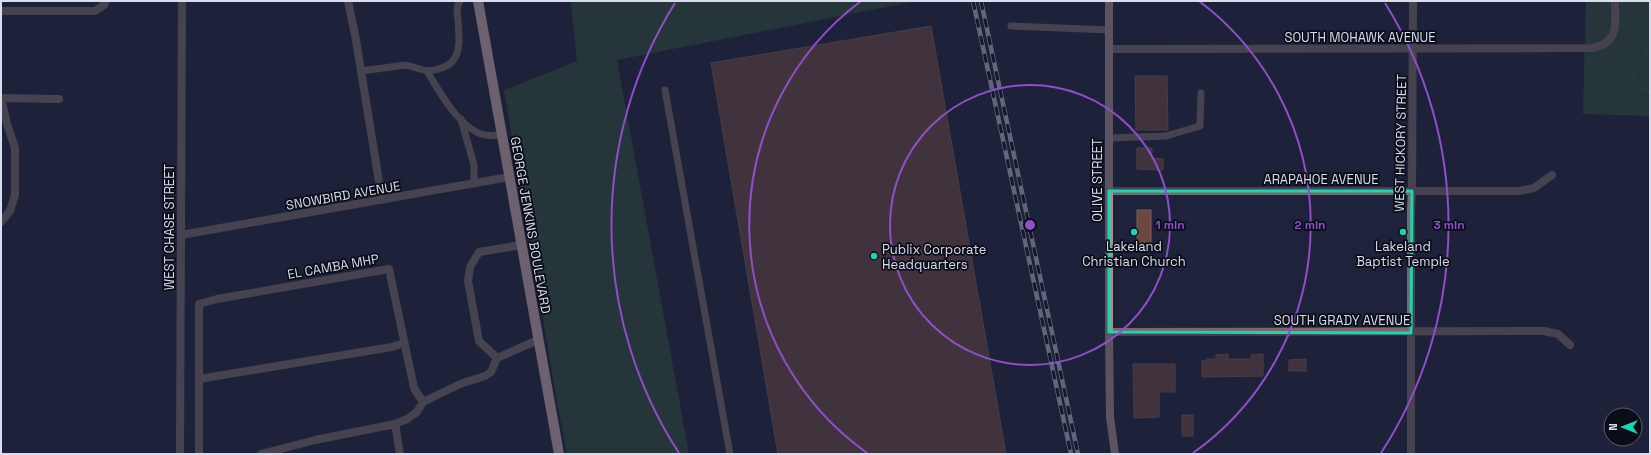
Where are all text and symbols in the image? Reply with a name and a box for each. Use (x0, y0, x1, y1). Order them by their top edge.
street label: SOUTH MOHAWK AVENUE (1284, 29, 1436, 46)
street label: WEST HICKORY STREET (1391, 73, 1410, 212)
street label: GEORGE JENKINS BOULEVARD (507, 135, 554, 315)
street label: OLIVE STREET (1089, 138, 1106, 222)
street label: WEST CHASE STREET (161, 164, 178, 290)
street label: ARAPAHOE AVENUE (1263, 171, 1379, 188)
street label: SNOWBIRD AVENUE (285, 177, 402, 214)
text: 1 min (1155, 217, 1185, 233)
text: 2 min (1294, 217, 1326, 233)
text: 3 min (1433, 217, 1465, 233)
centre of rings (1023, 218, 1037, 232)
marker: Lakeland Christian Church (1129, 227, 1139, 237)
marker: Lakeland Baptist Temple (1398, 227, 1408, 237)
place label: Lakeland Christian Church (1082, 238, 1186, 270)
place label: Lakeland Baptist Temple (1356, 238, 1450, 270)
place label: Publix Corporate Headquarters (882, 241, 986, 273)
street label: EL CAMBA MHP (286, 250, 380, 283)
marker: Publix Corporate Headquarters (869, 251, 879, 261)
street label: SOUTH GRADY AVENUE (1274, 312, 1410, 329)
north arrow (1603, 407, 1643, 447)
text: N (1606, 423, 1620, 431)

